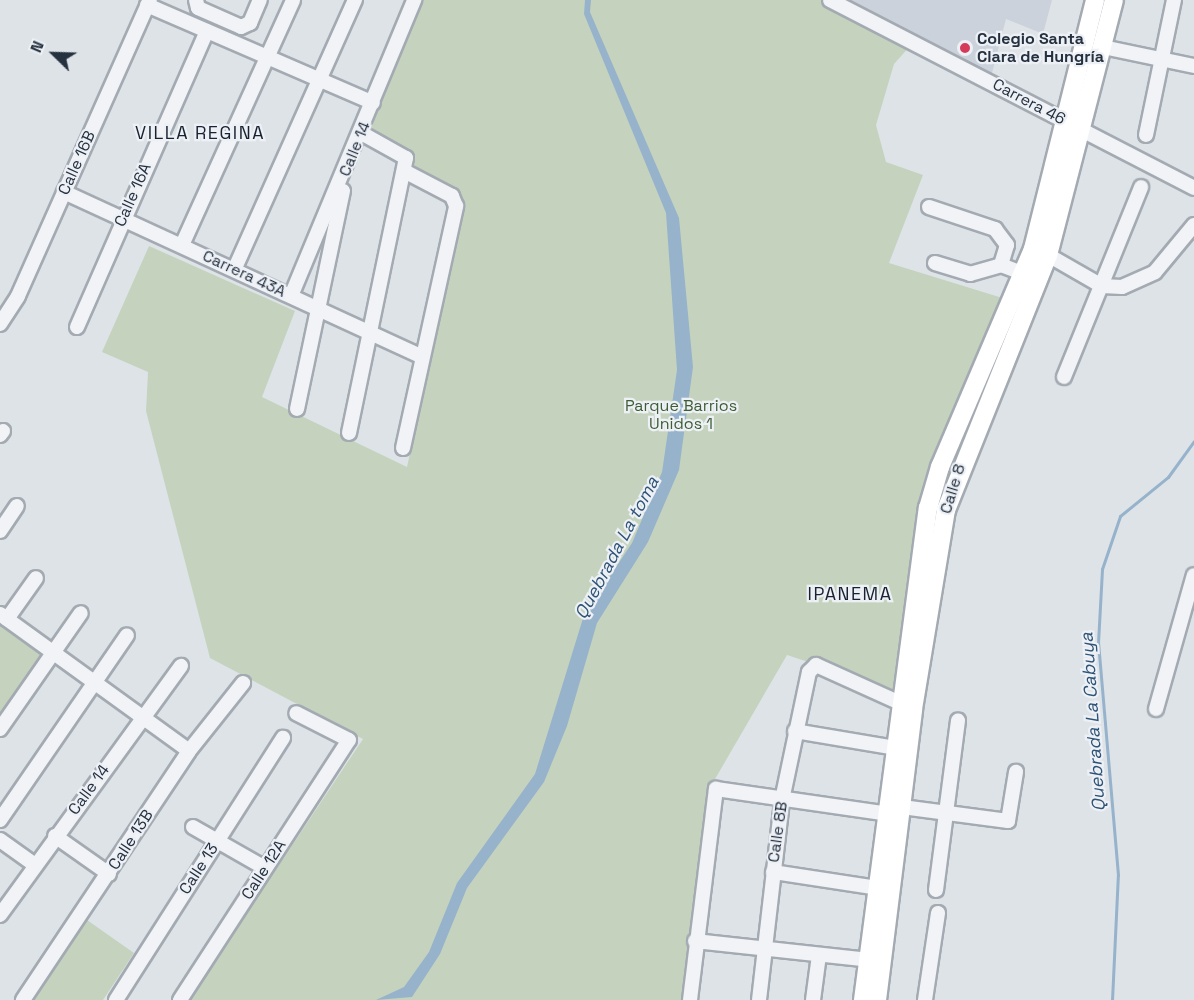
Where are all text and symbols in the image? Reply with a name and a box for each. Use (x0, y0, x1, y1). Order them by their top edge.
north arrow (24, 24, 84, 84)
place label: Colegio Santa Clara de Hungría (977, 29, 1104, 67)
text: N (25, 38, 49, 56)
marker: Colegio Santa Clara de Hungría (958, 41, 972, 55)
street label: Carrera 46 (989, 75, 1069, 129)
street label: Calle 14 (335, 119, 375, 179)
district label: VILLA REGINA (135, 122, 265, 144)
street label: Calle 16B (54, 128, 100, 198)
street label: Calle 16A (111, 160, 155, 230)
street label: Carrera 43A (199, 246, 289, 302)
park label: Parque Barrios Unidos 1 (625, 396, 737, 434)
street label: Calle 8 (936, 462, 970, 516)
water label: Quebrada La toma (570, 473, 664, 623)
district label: IPANEMA (807, 583, 893, 605)
water label: Quebrada La Cabuya (1076, 632, 1110, 812)
street label: Calle 14 (64, 761, 114, 819)
street label: Calle 8B (764, 800, 792, 864)
street label: Calle 13B (104, 806, 158, 874)
street label: Calle 12A (238, 837, 290, 903)
street label: Calle 13 (175, 840, 223, 898)

